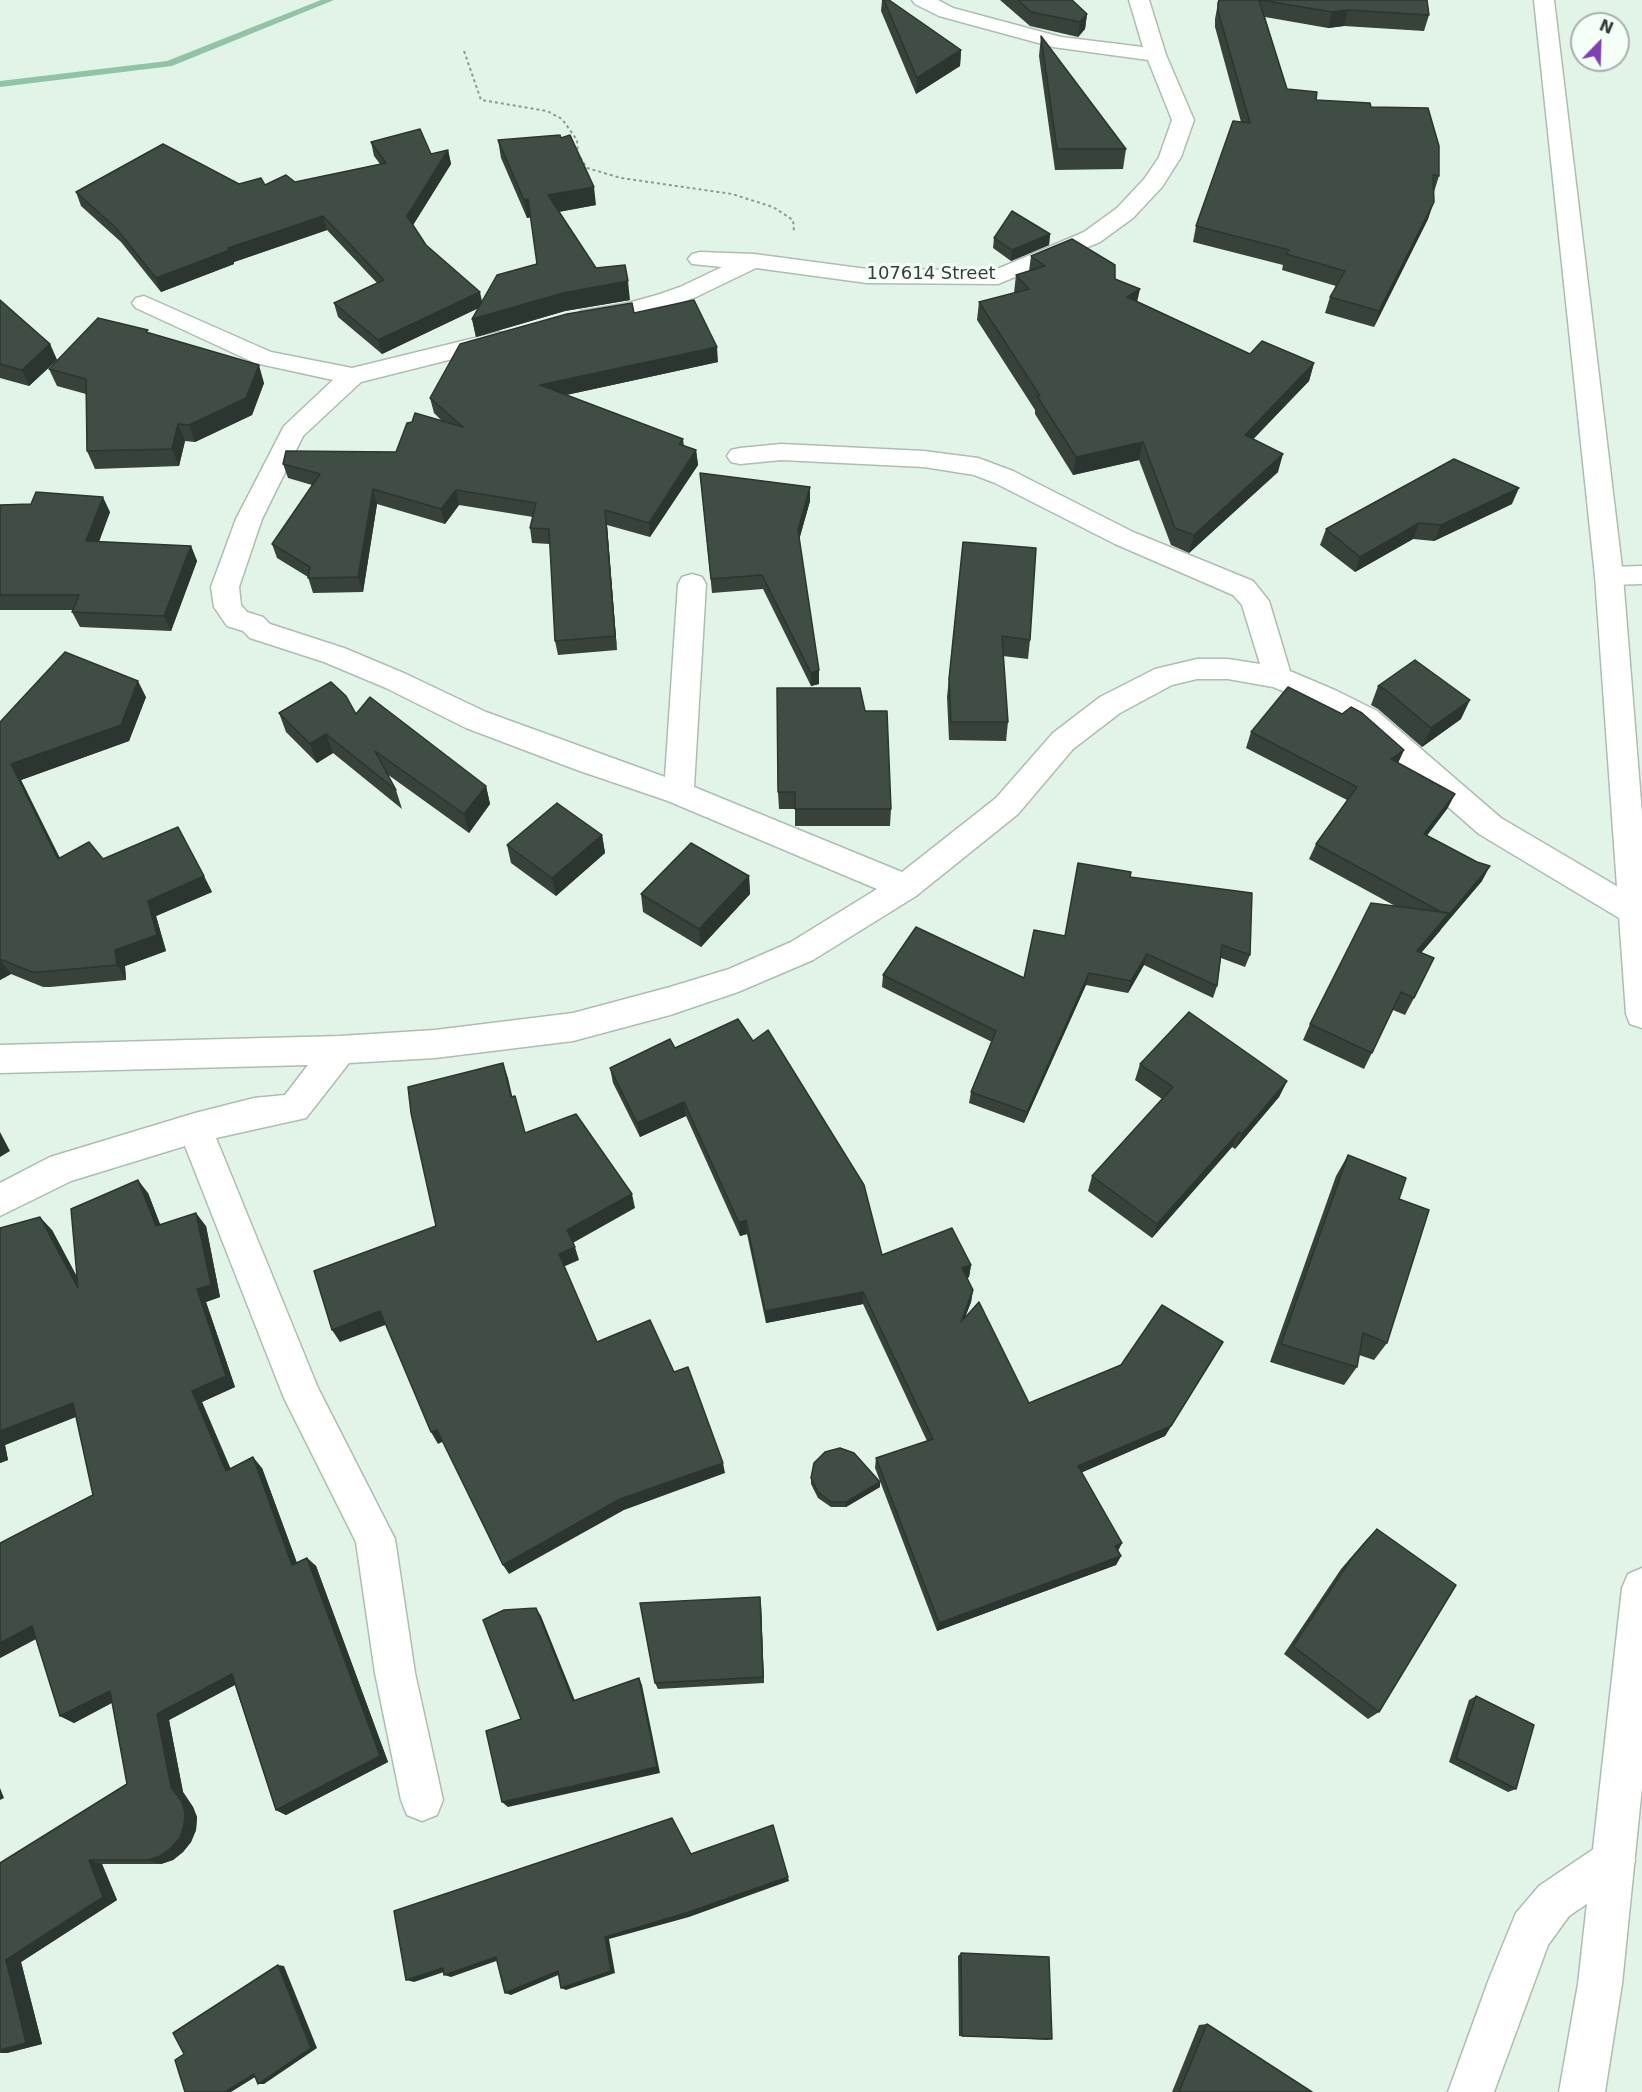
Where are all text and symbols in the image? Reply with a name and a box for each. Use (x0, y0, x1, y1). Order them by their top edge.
north arrow (1570, 12, 1630, 72)
text: N (1597, 15, 1616, 38)
street label: 107614 Street (866, 263, 996, 285)

